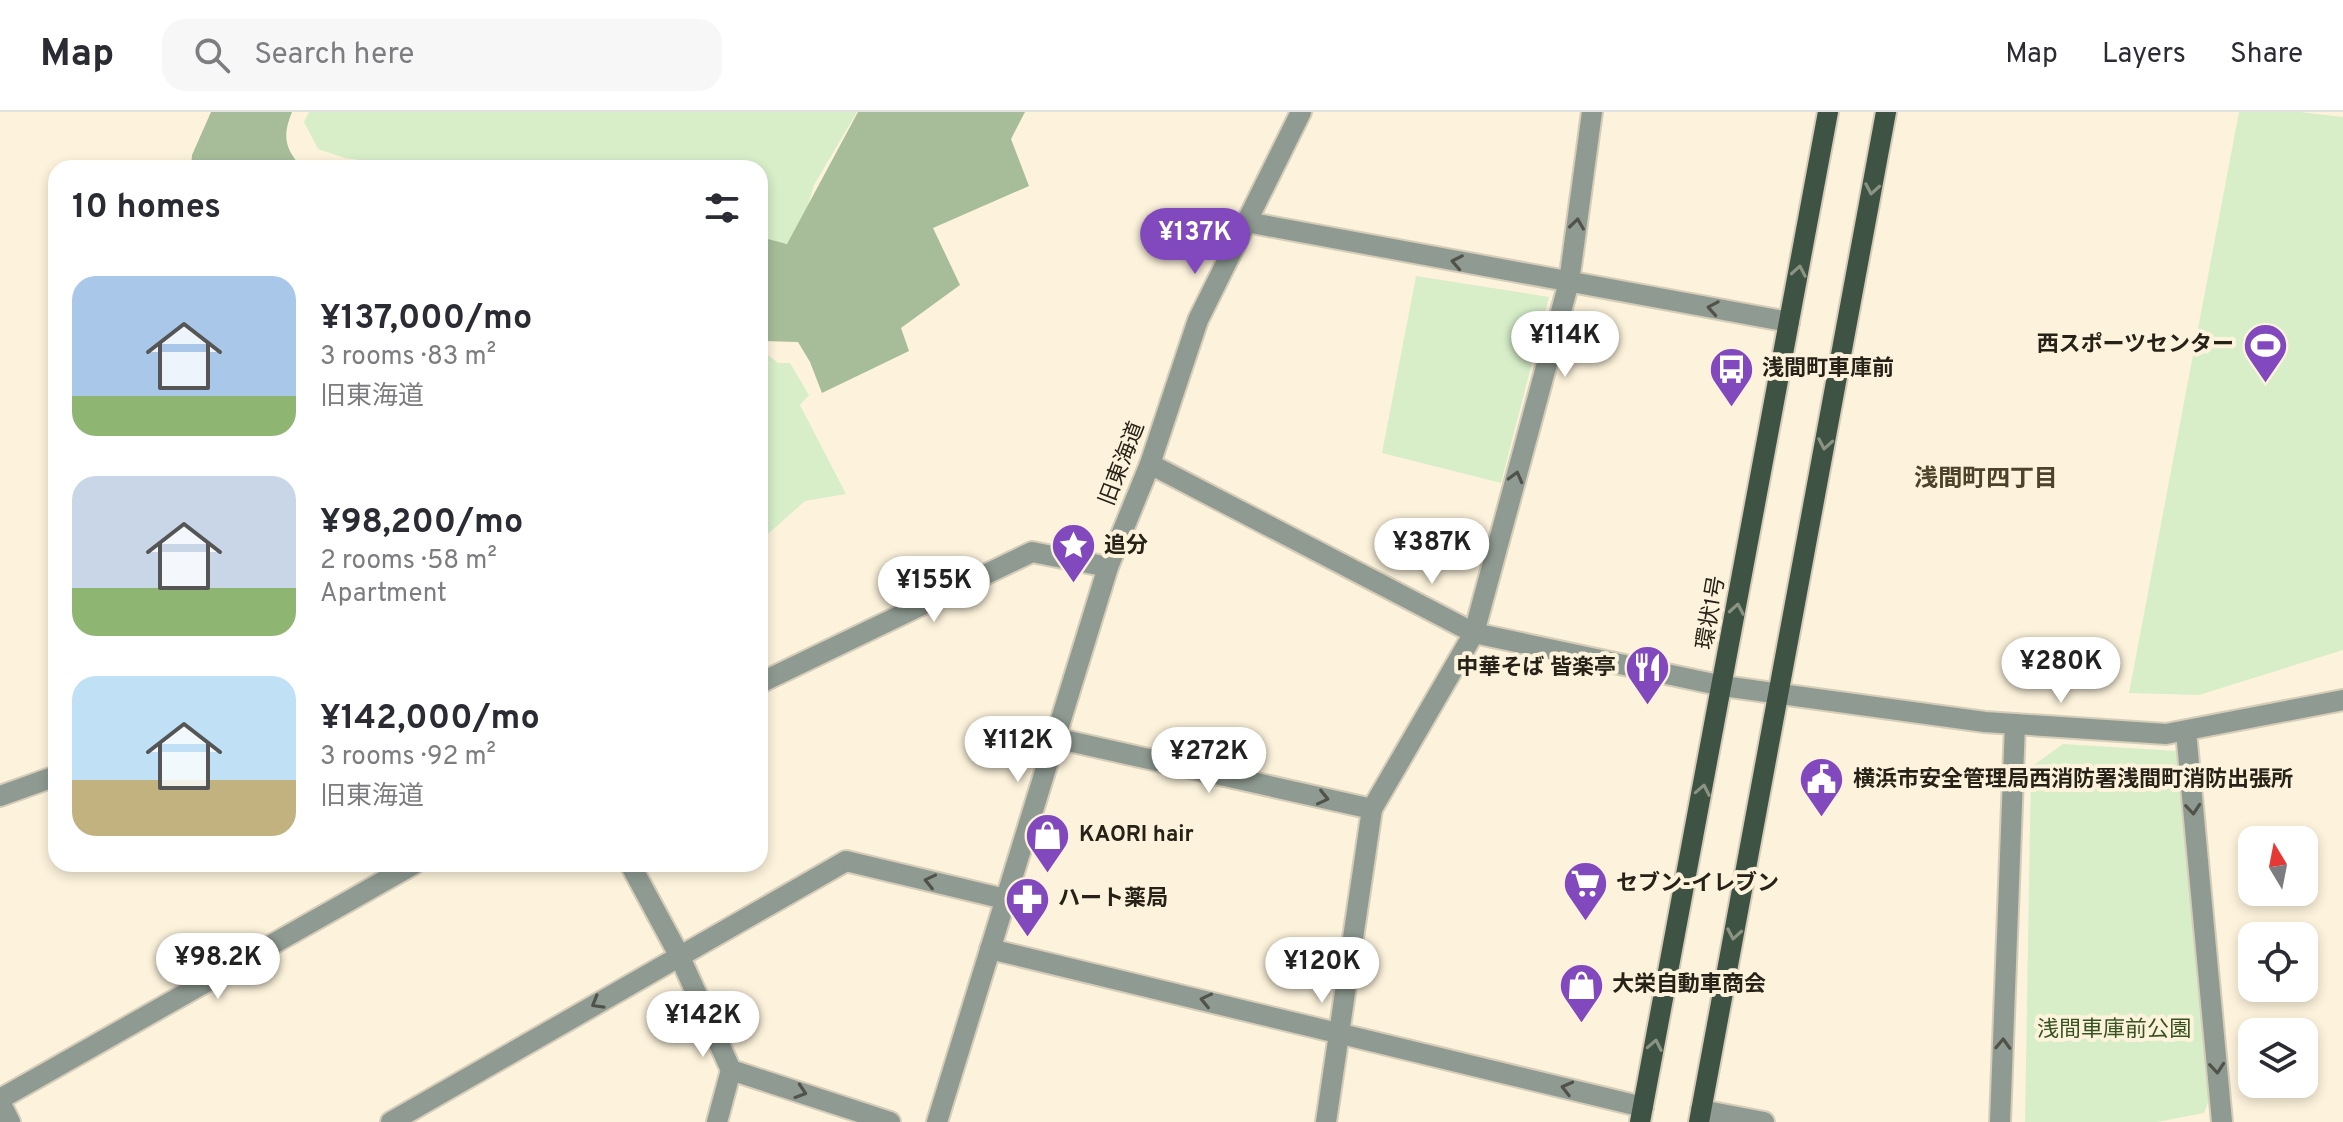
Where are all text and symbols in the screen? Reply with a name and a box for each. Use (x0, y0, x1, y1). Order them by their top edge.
search box (162, 19, 722, 91)
text: Map (40, 31, 114, 80)
icon: search (190, 33, 234, 77)
text: Search here (254, 37, 414, 74)
text: Map (2005, 37, 2058, 73)
text: Layers (2102, 37, 2186, 73)
text: Share (2230, 37, 2303, 73)
one-way arrow (1864, 182, 1881, 195)
icon: filters (700, 186, 744, 230)
text: 10 homes (72, 187, 221, 230)
pin: ¥137K (1139, 208, 1251, 276)
text: ¥137K (1158, 217, 1232, 250)
one-way arrow (1568, 217, 1585, 230)
one-way arrow (1450, 254, 1464, 271)
one-way arrow (1789, 264, 1806, 278)
text: ¥137,000/mo (320, 298, 532, 341)
one-way arrow (1706, 301, 1719, 318)
icon: home (136, 308, 232, 404)
pin: ¥114K (1509, 311, 1621, 379)
text: ¥114K (1529, 320, 1601, 353)
sports icon: 西スポーツセンター (2241, 321, 2289, 384)
place label: 西スポーツセンター (2036, 331, 2234, 359)
text: 3 rooms · 83 m² (320, 341, 496, 374)
bus stop icon: 浅間町車庫前 (1707, 345, 1755, 408)
place label: 浅間町車庫前 (1762, 356, 1894, 383)
text: 旧東海道 (320, 381, 424, 414)
street label: 旧東海道 (1095, 418, 1151, 510)
one-way arrow (1817, 438, 1834, 451)
district label: 浅間町四丁目 (1914, 465, 2058, 495)
one-way arrow (1507, 470, 1524, 484)
text: ¥98,200/mo (320, 502, 523, 545)
icon: home (136, 508, 232, 604)
pin: ¥387K (1376, 518, 1488, 586)
place icon: 追分 (1049, 522, 1097, 585)
text: ¥387K (1392, 527, 1472, 560)
place label: 追分 (1104, 533, 1148, 560)
text: 2 rooms · 58 m² (320, 545, 497, 578)
pin: ¥155K (878, 556, 990, 624)
text: ¥155K (896, 565, 972, 598)
street label: 環状1号 (1692, 574, 1732, 652)
text: Apartment (320, 578, 447, 611)
one-way arrow (1727, 602, 1744, 616)
pin: ¥280K (2005, 637, 2117, 705)
restaurant icon: 中華そば 皆楽亭 (1623, 644, 1671, 707)
text: ¥280K (2019, 646, 2103, 679)
place label: 中華そば 皆楽亭 (1456, 655, 1616, 682)
text: ¥142,000/mo (320, 698, 540, 741)
icon: home (136, 708, 232, 804)
pin: ¥112K (962, 716, 1074, 784)
text: ¥112K (983, 725, 1053, 758)
pin: ¥272K (1153, 727, 1265, 795)
text: ¥272K (1169, 736, 1249, 769)
text: 3 rooms · 92 m² (320, 741, 496, 774)
public building icon: 横浜市安全管理局西消防署浅間町消防出張所 (1798, 756, 1846, 819)
place label: 横浜市安全管理局西消防署浅間町消防出張所 (1853, 767, 2293, 794)
text: 旧東海道 (320, 781, 424, 814)
one-way arrow (1694, 784, 1711, 797)
one-way arrow (1315, 789, 1329, 806)
one-way arrow (2184, 803, 2201, 816)
shop icon: KAORI hair (1024, 811, 1072, 874)
place label: KAORI hair (1079, 822, 1194, 849)
north arrow (2238, 826, 2318, 906)
map controls (2238, 826, 2318, 1098)
supermarket icon: セブン-イレブン (1561, 860, 1609, 923)
place label: セブン-イレブン (1616, 870, 1779, 898)
one-way arrow (923, 873, 937, 890)
pharmacy icon: ハート薬局 (1003, 875, 1051, 938)
place label: ハート薬局 (1058, 886, 1168, 913)
button: locate (2238, 922, 2318, 1002)
one-way arrow (1726, 927, 1743, 941)
pin: ¥98.2K (153, 933, 283, 1001)
pin: ¥120K (1266, 937, 1378, 1005)
text: ¥98.2K (174, 942, 262, 975)
text: ¥120K (1283, 946, 1361, 979)
shop icon: 大栄自動車商会 (1557, 961, 1605, 1024)
place label: 大栄自動車商会 (1612, 972, 1766, 999)
pin: ¥142K (647, 991, 759, 1059)
one-way arrow (1200, 992, 1213, 1009)
one-way arrow (591, 993, 606, 1009)
text: ¥142K (664, 1000, 742, 1033)
park label: 浅間車庫前公園 (2037, 1017, 2191, 1044)
button: layers (2238, 1018, 2318, 1098)
one-way arrow (1995, 1037, 2012, 1050)
one-way arrow (1645, 1039, 1662, 1052)
one-way arrow (2208, 1062, 2225, 1075)
one-way arrow (1561, 1081, 1575, 1098)
one-way arrow (793, 1083, 807, 1099)

